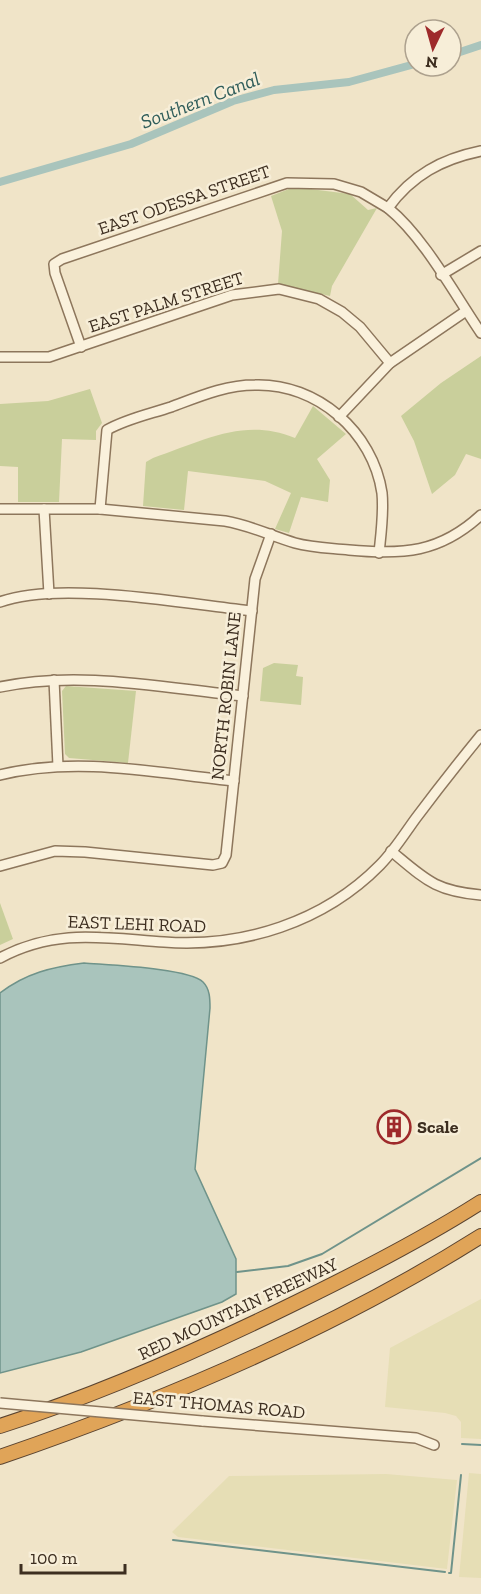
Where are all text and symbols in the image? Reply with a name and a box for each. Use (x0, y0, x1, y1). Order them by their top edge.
north arrow (403, 18, 463, 78)
text: N (425, 52, 439, 72)
water label: Southern Canal (137, 66, 263, 134)
street label: EAST ODESSA STREET (95, 160, 273, 240)
street label: EAST PALM STREET (86, 267, 246, 337)
street label: NORTH ROBIN LANE (206, 611, 246, 781)
street label: EAST LEHI ROAD (67, 911, 207, 937)
building icon: Scale (376, 1109, 412, 1145)
place label: Scale (417, 1116, 459, 1138)
street label: RED MOUNTAIN FREEWAY (135, 1253, 341, 1365)
street label: EAST THOMAS ROAD (132, 1387, 306, 1423)
scale bar (21, 1537, 124, 1575)
text: 100 m (30, 1547, 78, 1569)

